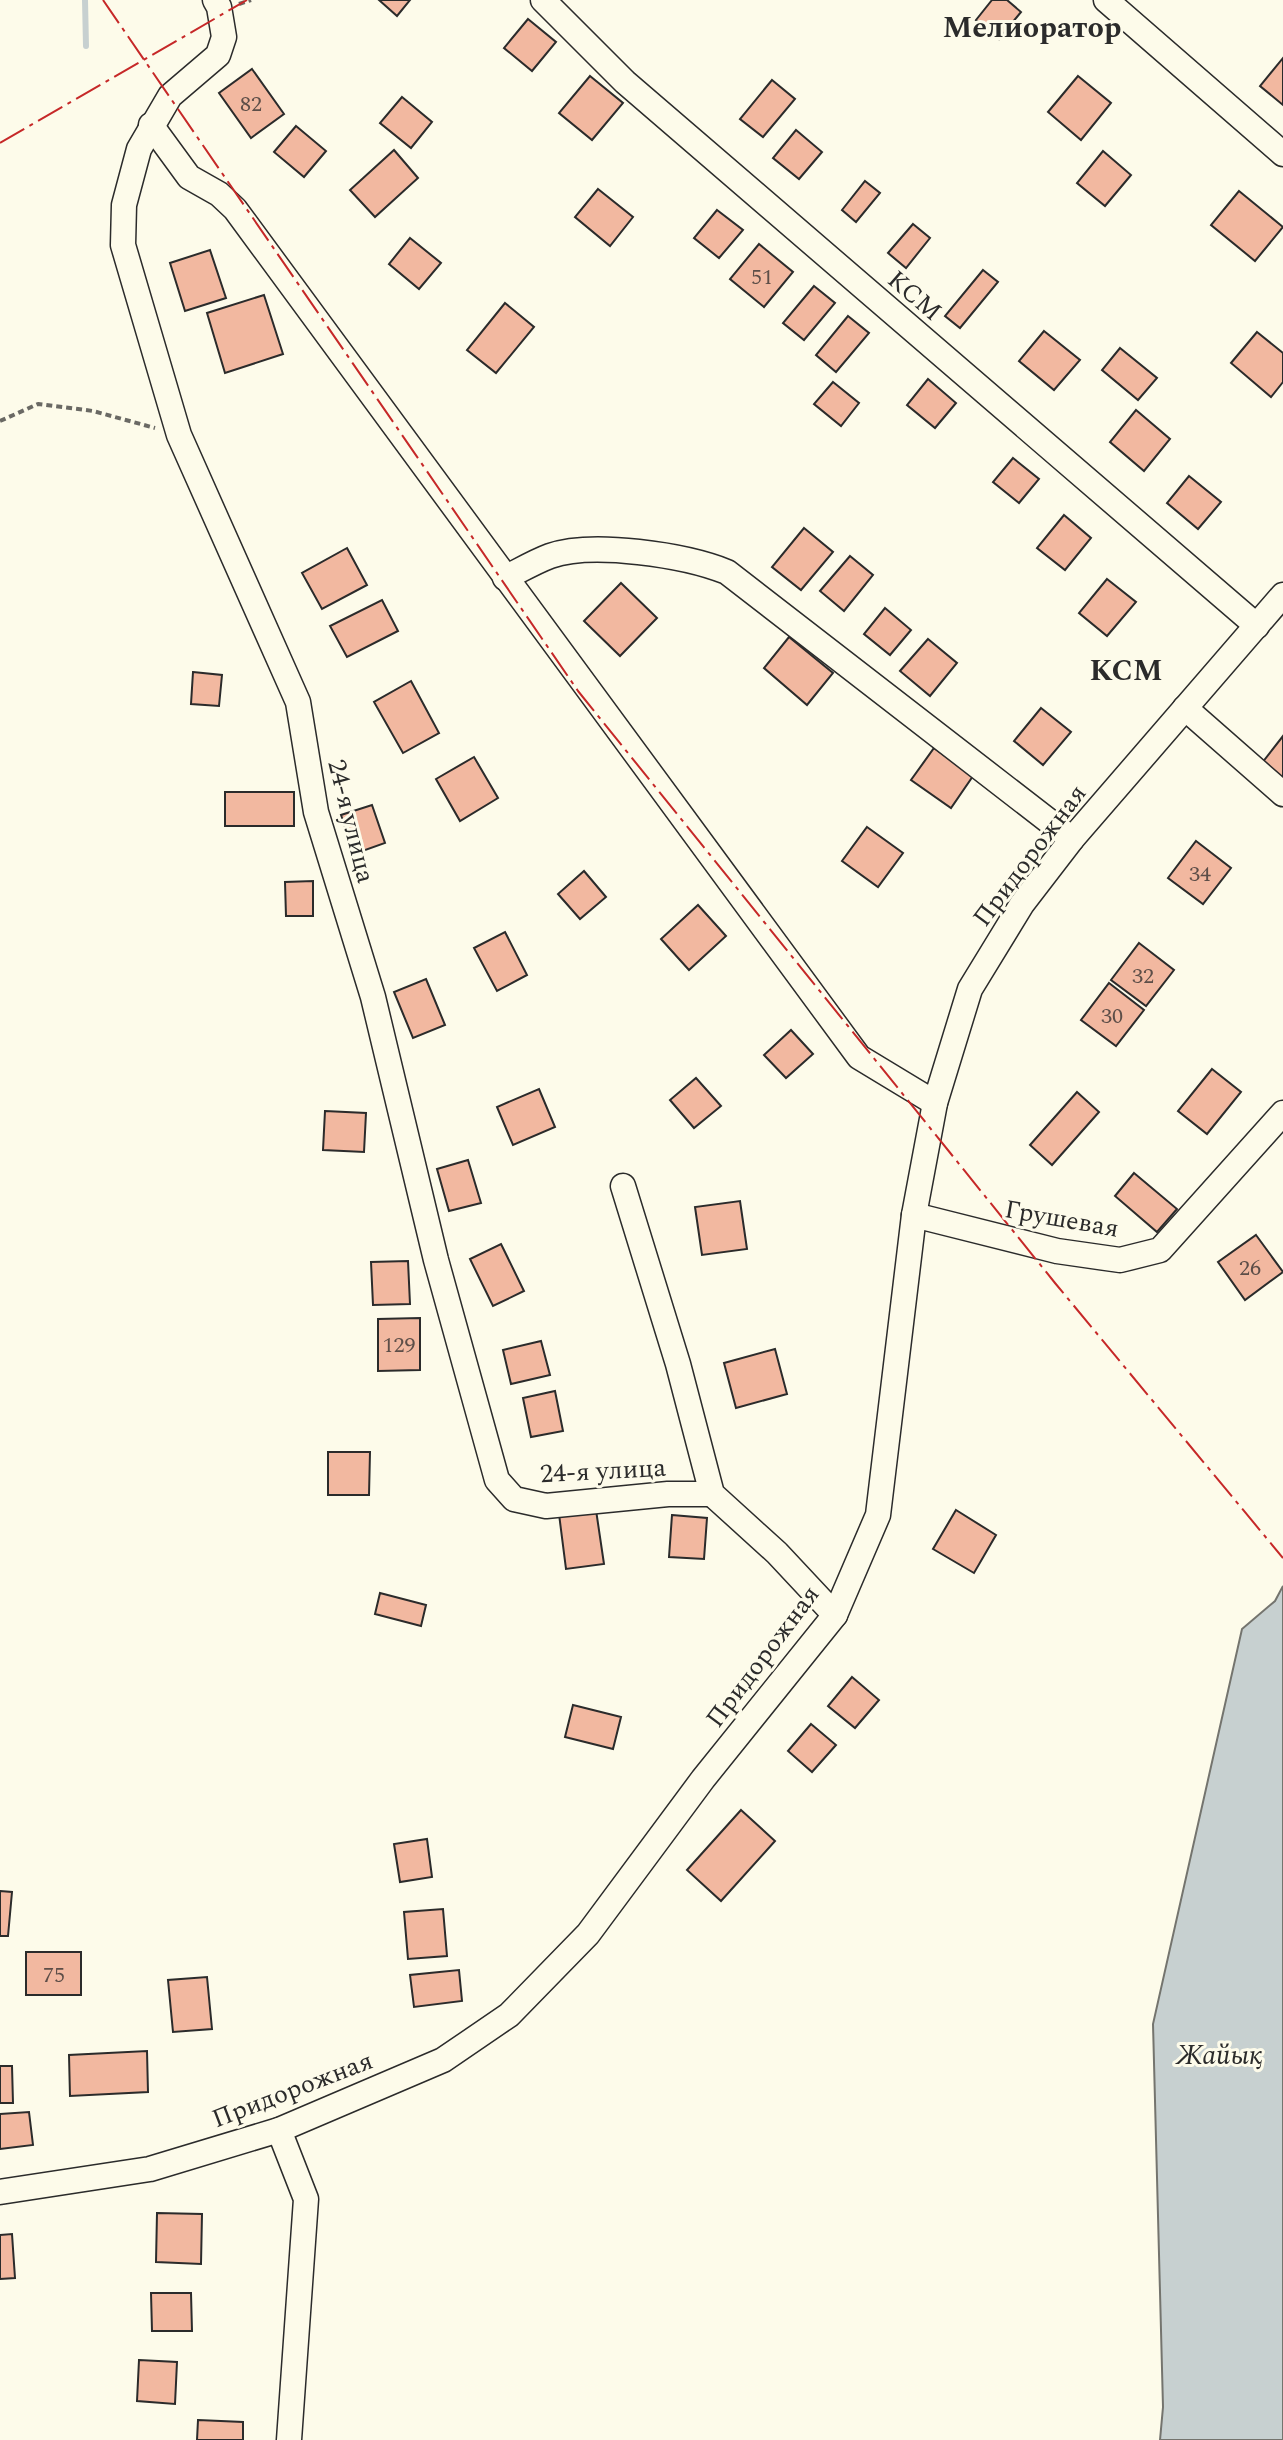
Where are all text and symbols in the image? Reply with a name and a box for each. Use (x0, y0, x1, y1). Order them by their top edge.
district label: Мелиоратор (943, 5, 1121, 51)
house number: 82 (240, 88, 262, 121)
street label: КСМ (878, 260, 951, 331)
house number: 51 (751, 261, 773, 294)
district label: КСМ (1089, 648, 1163, 694)
street label: 24-я улица (316, 755, 386, 888)
street label: Придорожная (963, 776, 1097, 935)
house number: 34 (1189, 858, 1211, 891)
house number: 32 (1132, 960, 1154, 993)
house number: 30 (1101, 1000, 1123, 1033)
street label: Грушевая (1001, 1189, 1122, 1249)
house number: 26 (1239, 1252, 1261, 1285)
house number: 129 (382, 1329, 416, 1362)
street label: 24-я улица (539, 1448, 667, 1494)
street label: Придорожная (696, 1577, 830, 1736)
house number: 75 (43, 1959, 65, 1992)
water label: Жайық (1175, 2034, 1262, 2077)
street label: Придорожная (206, 2041, 379, 2139)

